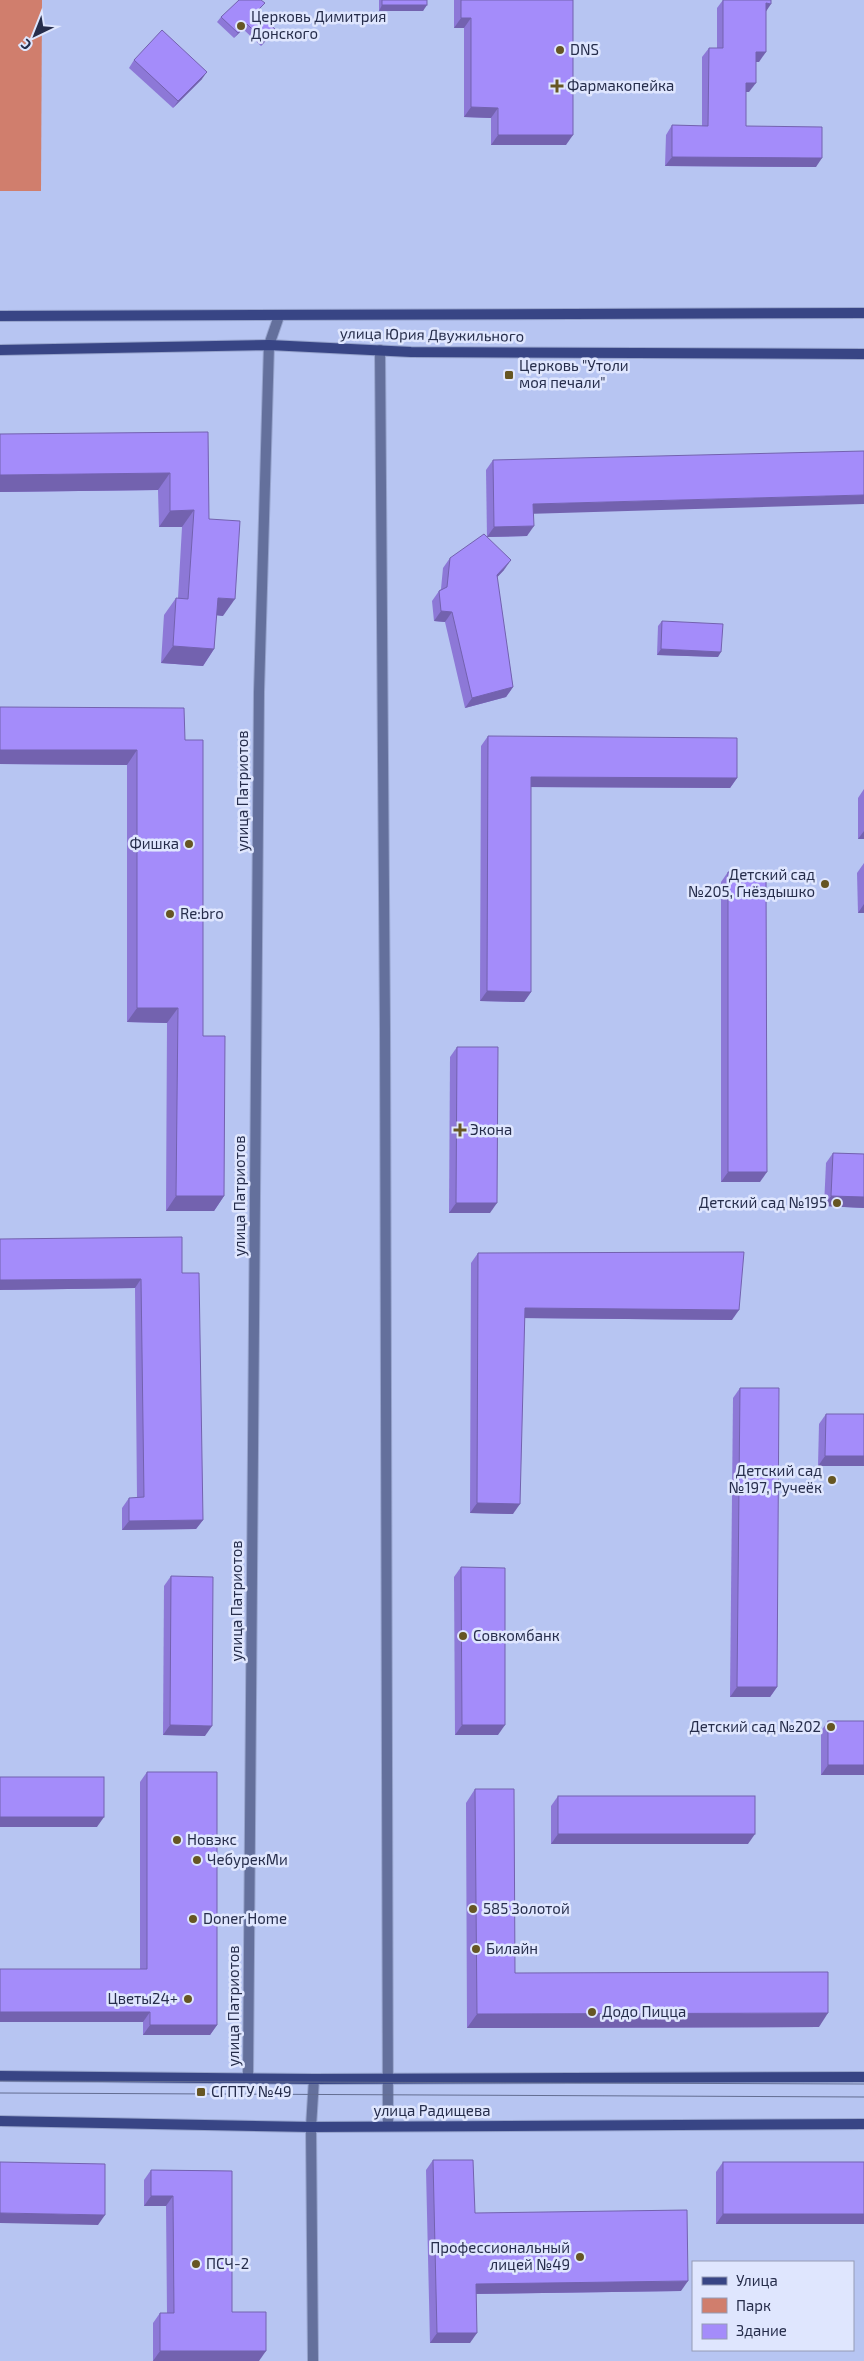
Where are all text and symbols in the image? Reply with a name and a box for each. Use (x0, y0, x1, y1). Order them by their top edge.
place label: Церковь Димитрия Донского (251, 7, 386, 42)
north arrow (10, 10, 60, 60)
marker: Церковь Димитрия Донского (235, 20, 247, 32)
text: С (17, 36, 35, 54)
place label: DNS (570, 40, 599, 58)
marker: DNS (554, 44, 566, 56)
place label: Фармакопейка (567, 76, 674, 94)
marker: Фармакопейка (551, 80, 563, 92)
street label: улица Юрия Двужильного (340, 323, 524, 346)
place label: Церковь "Утоли моя печали" (519, 356, 629, 391)
marker: Церковь "Утоли моя печали" (503, 369, 515, 381)
street label: улица Патриотов (233, 730, 252, 852)
place label: Фишка (129, 834, 179, 852)
marker: Фишка (183, 838, 195, 850)
place label: Детский сад №205, Гнёздышко (688, 865, 815, 900)
marker: Детский сад №205, Гнёздышко (819, 878, 831, 890)
place label: Re:bro (180, 904, 224, 922)
marker: Re:bro (164, 908, 176, 920)
place label: Экона (470, 1120, 512, 1138)
marker: Экона (454, 1124, 466, 1136)
street label: улица Патриотов (230, 1135, 249, 1257)
place label: Детский сад №195 (699, 1193, 827, 1211)
marker: Детский сад №195 (831, 1197, 843, 1209)
place label: Детский сад №197, Ручеёк (729, 1461, 822, 1497)
marker: Детский сад №197, Ручеёк (826, 1474, 838, 1486)
street label: улица Патриотов (227, 1540, 246, 1662)
place label: Совкомбанк (473, 1626, 560, 1644)
marker: Совкомбанк (457, 1630, 469, 1642)
place label: Детский сад №202 (689, 1717, 821, 1735)
marker: Детский сад №202 (825, 1721, 837, 1733)
place label: Новэкс (187, 1830, 237, 1848)
marker: Новэкс (171, 1834, 183, 1846)
place label: ЧебурекМи (207, 1850, 288, 1869)
marker: ЧебурекМи (191, 1854, 203, 1866)
place label: 585 Золотой (483, 1899, 570, 1917)
marker: 585 Золотой (467, 1903, 479, 1915)
place label: Doner Home (203, 1909, 287, 1927)
marker: Doner Home (187, 1913, 199, 1925)
place label: Билайн (486, 1939, 538, 1957)
marker: Билайн (470, 1943, 482, 1955)
street label: улица Патриотов (224, 1945, 243, 2067)
place label: Цветы24+ (107, 1989, 178, 2007)
marker: Цветы24+ (182, 1993, 194, 2005)
place label: Додо Пицца (602, 2002, 686, 2020)
marker: Додо Пицца (586, 2006, 598, 2018)
place label: СГПТУ №49 (211, 2082, 292, 2100)
marker: СГПТУ №49 (195, 2086, 207, 2098)
street label: улица Радищева (373, 2101, 491, 2120)
place label: Профессиональный лицей №49 (430, 2238, 570, 2273)
marker: Профессиональный лицей №49 (574, 2251, 586, 2263)
place label: ПСЧ-2 (206, 2254, 249, 2272)
marker: ПСЧ-2 (190, 2258, 202, 2270)
legend (692, 2261, 854, 2351)
text: Улица (736, 2271, 778, 2289)
text: Парк (736, 2296, 771, 2314)
text: Здание (736, 2321, 787, 2339)

